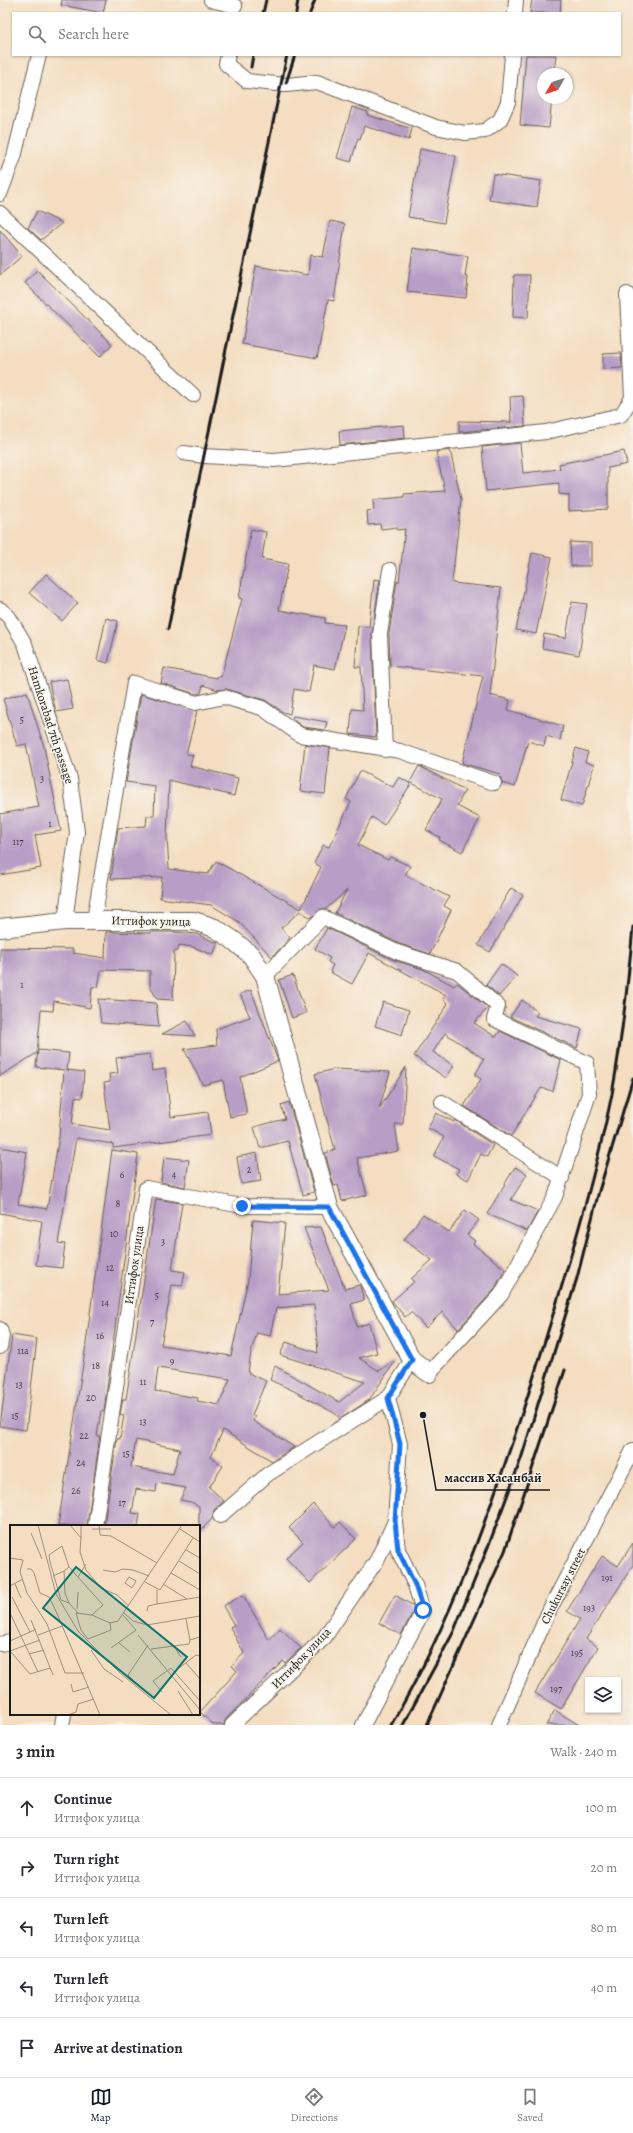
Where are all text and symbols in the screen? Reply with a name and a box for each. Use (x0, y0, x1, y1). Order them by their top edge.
search box (12, 12, 621, 56)
icon: search (26, 23, 48, 45)
text: Search here (58, 24, 129, 44)
north arrow (537, 68, 573, 104)
street label: Hamkorabad 7th passage (24, 664, 78, 786)
house number: 5 (20, 713, 24, 726)
house number: 3 (40, 772, 44, 785)
house number: 1 (48, 817, 52, 830)
house number: 117 (12, 835, 24, 848)
street label: Иттифок улица (111, 912, 191, 930)
house number: 1 (20, 978, 24, 991)
house number: 2 (247, 1163, 252, 1176)
house number: 6 (120, 1168, 125, 1181)
house number: 4 (172, 1168, 177, 1181)
house number: 8 (116, 1197, 121, 1210)
route end (233, 1197, 251, 1215)
street label: Иттифок улица (121, 1224, 148, 1305)
house number: 10 (110, 1227, 118, 1240)
house number: 3 (161, 1235, 165, 1248)
house number: 12 (106, 1261, 114, 1274)
house number: 5 (155, 1289, 159, 1302)
house number: 14 (101, 1296, 109, 1309)
house number: 7 (150, 1315, 155, 1328)
house number: 16 (96, 1329, 104, 1342)
house number: 11a (17, 1344, 29, 1357)
house number: 9 (170, 1354, 175, 1367)
house number: 18 (92, 1359, 100, 1372)
house number: 11 (140, 1375, 147, 1388)
house number: 13 (15, 1378, 23, 1391)
house number: 20 (86, 1391, 96, 1404)
house number: 15 (11, 1409, 19, 1422)
house number: 13 (139, 1415, 147, 1428)
house number: 22 (79, 1429, 89, 1442)
house number: 15 (122, 1447, 130, 1460)
house number: 24 (76, 1456, 86, 1469)
callout: массив Хасанбай (436, 1465, 550, 1490)
text: массив Хасанбай (444, 1469, 542, 1486)
house number: 26 (71, 1484, 81, 1497)
house number: 17 (118, 1496, 127, 1509)
inset map (10, 1525, 200, 1715)
street label: Chukursay street (537, 1545, 589, 1627)
house number: 191 (601, 1571, 613, 1584)
route start (414, 1601, 432, 1619)
house number: 193 (583, 1601, 595, 1614)
street label: Иттифок улица (268, 1624, 335, 1692)
house number: 195 (571, 1646, 583, 1659)
map controls (585, 1677, 621, 1713)
button: layers (585, 1677, 621, 1713)
house number: 197 (550, 1682, 563, 1695)
text: 3 min (16, 1740, 55, 1763)
text: Walk · 240 m (550, 1743, 617, 1760)
text: Continue (54, 1789, 112, 1809)
icon: ahead (16, 1797, 38, 1819)
text: 100 m (585, 1799, 617, 1816)
text: Иттифок улица (54, 1809, 140, 1826)
text: Turn right (54, 1849, 119, 1869)
icon: right (16, 1857, 38, 1879)
text: 20 m (591, 1859, 617, 1876)
text: Иттифок улица (54, 1869, 140, 1886)
text: Turn left (54, 1909, 109, 1929)
icon: left (16, 1917, 38, 1939)
text: 80 m (590, 1919, 617, 1936)
text: Иттифок улица (54, 1929, 140, 1946)
text: Turn left (54, 1969, 109, 1989)
icon: left (16, 1977, 38, 1999)
text: 40 m (591, 1979, 617, 1996)
text: Иттифок улица (54, 1989, 140, 2006)
icon: arrive (16, 2037, 38, 2059)
text: Arrive at destination (54, 2038, 183, 2058)
tab: Map (90, 2086, 112, 2125)
tab: Directions (291, 2086, 338, 2125)
tab: Saved (517, 2086, 543, 2125)

